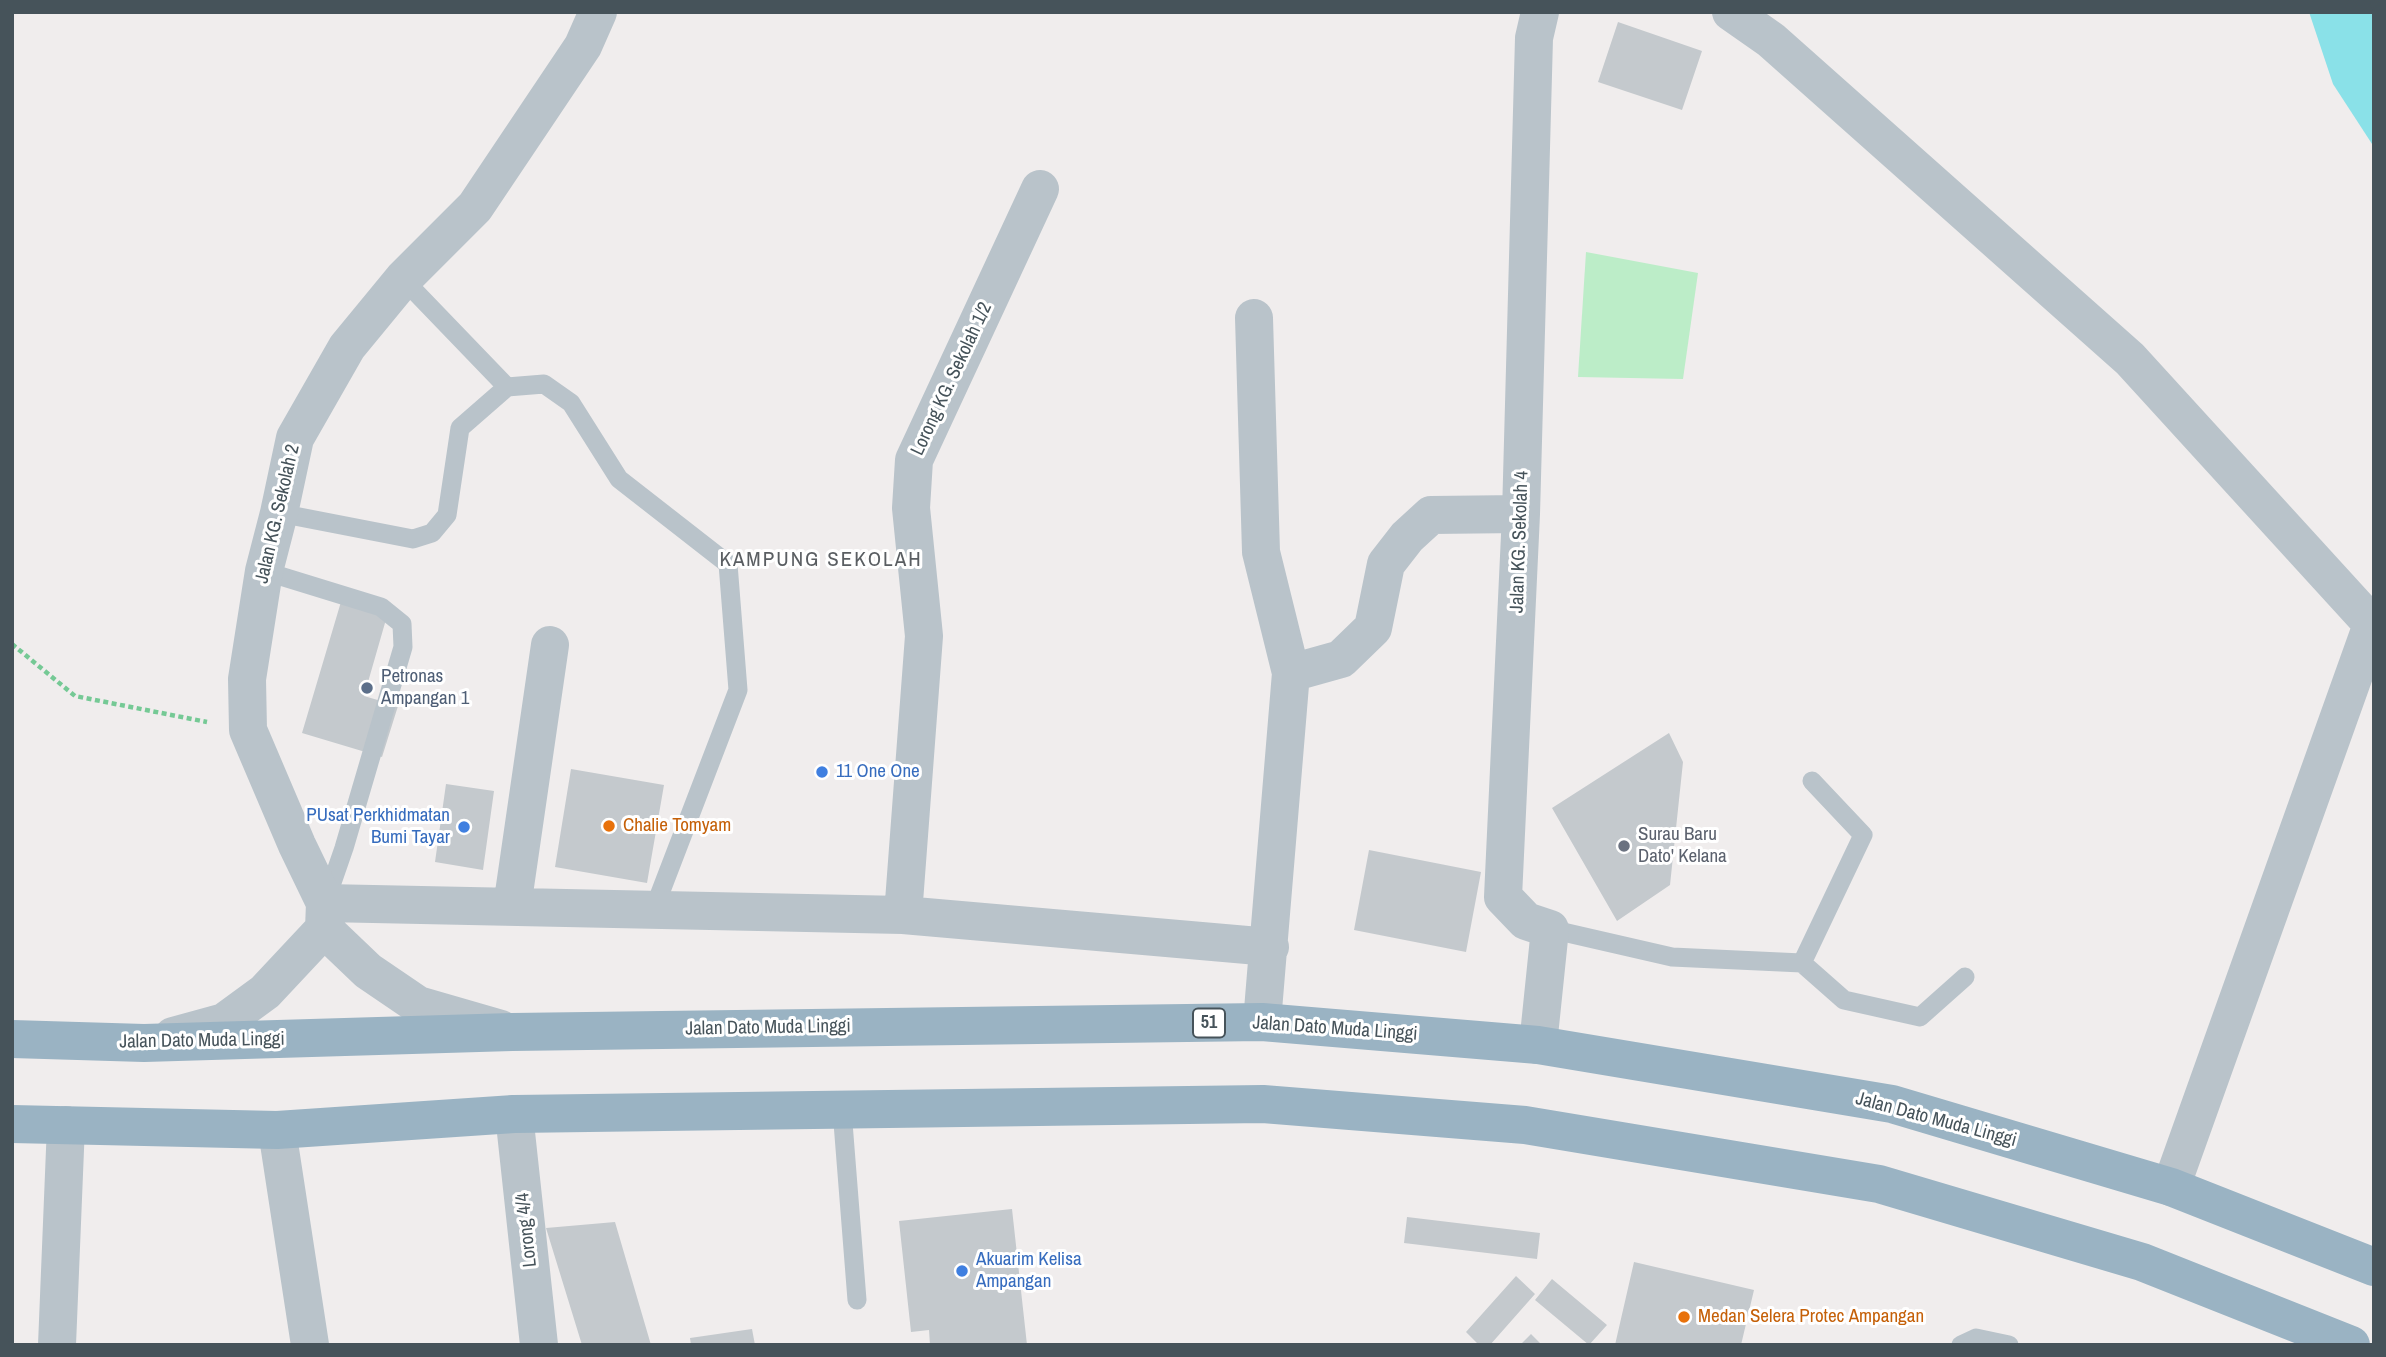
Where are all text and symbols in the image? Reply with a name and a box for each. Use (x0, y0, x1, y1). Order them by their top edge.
street label: Lorong KG. Sekolah 1/2 (907, 299, 997, 459)
street label: Jalan KG. Sekolah 2 (251, 442, 305, 586)
street label: Jalan KG. Sekolah 4 (1506, 471, 1534, 613)
district label: KAMPUNG SEKOLAH (721, 547, 921, 573)
place label: Petronas Ampangan 1 (381, 666, 469, 710)
marker: Petronas Ampangan 1 (359, 680, 375, 696)
place label: 11 One One (836, 761, 920, 783)
marker: 11 One One (814, 764, 830, 780)
place label: PUsat Perkhidmatan Bumi Tayar (306, 805, 450, 849)
place label: Chalie Tomyam (623, 815, 731, 837)
marker: Chalie Tomyam (601, 818, 617, 834)
marker: PUsat Perkhidmatan Bumi Tayar (456, 819, 472, 835)
place label: Surau Baru Dato' Kelana (1638, 824, 1727, 868)
marker: Surau Baru Dato' Kelana (1616, 838, 1632, 854)
road number: 51 (1193, 1008, 1225, 1038)
street label: Jalan Dato Muda Linggi (1252, 1012, 1418, 1046)
street label: Jalan Dato Muda Linggi (685, 1015, 851, 1041)
street label: Jalan Dato Muda Linggi (119, 1028, 285, 1054)
street label: Jalan Dato Muda Linggi (1853, 1088, 2019, 1152)
street label: Lorong 4/4 (512, 1192, 542, 1268)
place label: Akuarim Kelisa Ampangan (976, 1249, 1082, 1293)
marker: Akuarim Kelisa Ampangan (954, 1263, 970, 1279)
place label: Medan Selera Protec Ampangan (1698, 1306, 1924, 1328)
marker: Medan Selera Protec Ampangan (1676, 1309, 1692, 1325)

